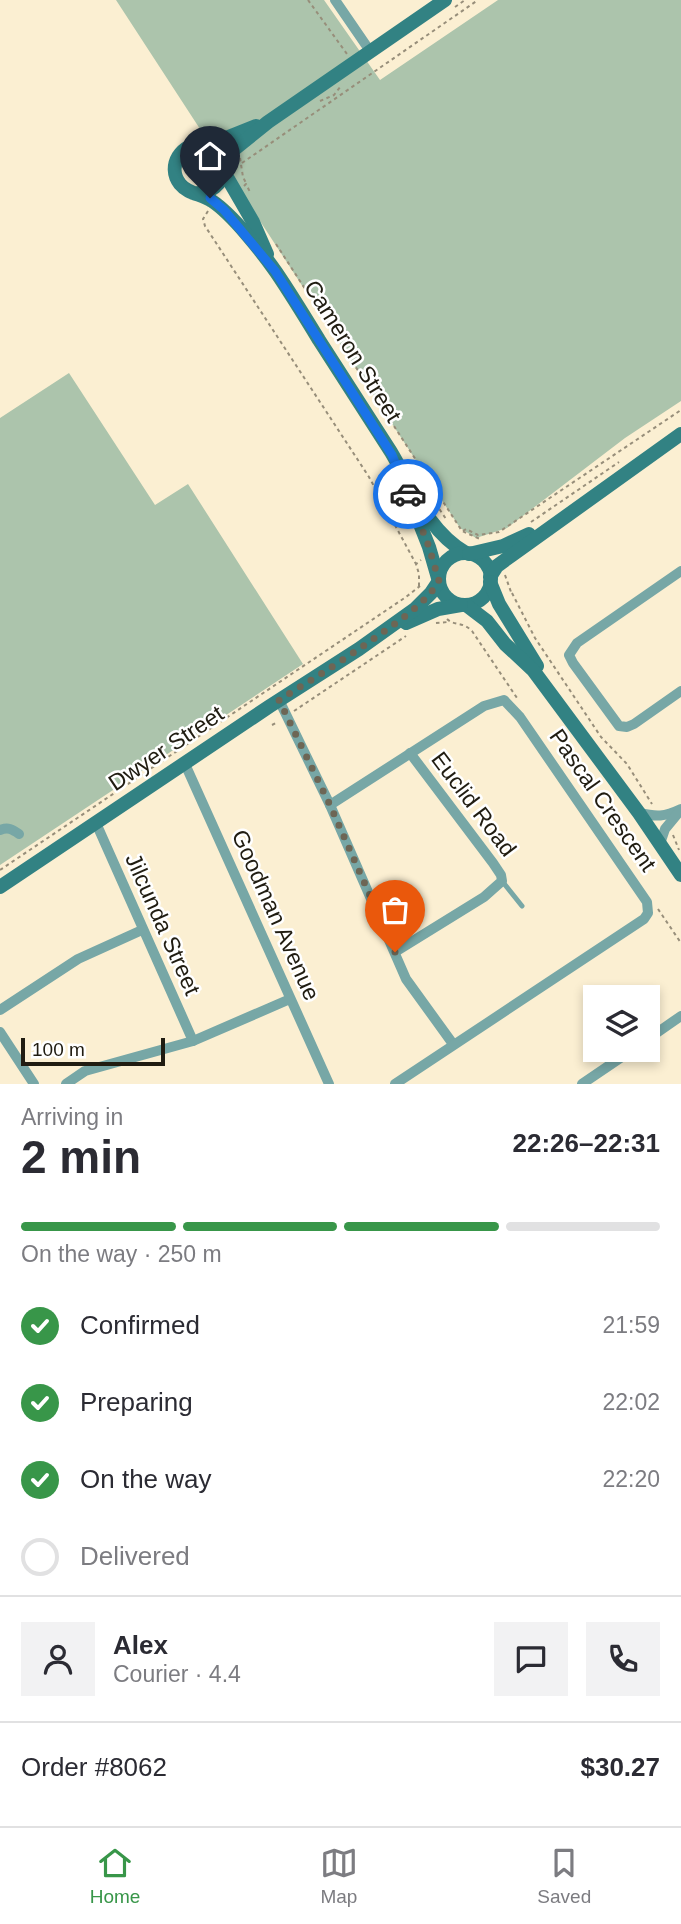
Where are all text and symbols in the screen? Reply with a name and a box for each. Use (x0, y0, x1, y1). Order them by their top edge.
pin (180, 126, 240, 198)
icon: home (191, 137, 229, 175)
street label: Cameron Street (299, 275, 407, 427)
courier (373, 459, 443, 529)
icon: car (389, 475, 427, 513)
street label: Dwyer Street (104, 700, 229, 796)
street label: Pascal Crescent (544, 724, 662, 877)
street label: Euclid Road (426, 747, 522, 861)
street label: Goodman Avenue (227, 826, 325, 1004)
street label: Jilcunda Street (120, 849, 206, 999)
pin (365, 880, 425, 952)
icon: bag (376, 891, 414, 929)
map controls (583, 985, 660, 1062)
button: layers (583, 985, 660, 1062)
scale bar (21, 1035, 164, 1067)
text: 100 m (32, 1039, 85, 1060)
text: Arriving in (21, 1104, 123, 1130)
text: 22:26–22:31 (513, 1128, 660, 1158)
text: 2 min (21, 1131, 141, 1183)
text: On the way · 250 m (21, 1241, 222, 1267)
icon: check (21, 1307, 59, 1345)
text: Confirmed (80, 1310, 200, 1340)
text: 21:59 (602, 1312, 660, 1338)
icon: check (21, 1384, 59, 1422)
text: Preparing (80, 1387, 193, 1417)
text: 22:02 (602, 1389, 660, 1415)
icon: check (21, 1461, 59, 1499)
text: On the way (80, 1464, 212, 1494)
text: 22:20 (602, 1466, 660, 1492)
text: Delivered (80, 1541, 190, 1571)
button: person (21, 1622, 95, 1696)
button: chat (494, 1622, 568, 1696)
button: phone (586, 1622, 660, 1696)
text: Alex (113, 1630, 168, 1660)
text: Courier · 4.4 (113, 1661, 241, 1687)
text: Order #8062 (21, 1752, 167, 1782)
text: $30.27 (580, 1752, 660, 1782)
tab: Home (90, 1844, 140, 1908)
tab: Map (320, 1844, 358, 1908)
tab: Saved (537, 1844, 591, 1908)

